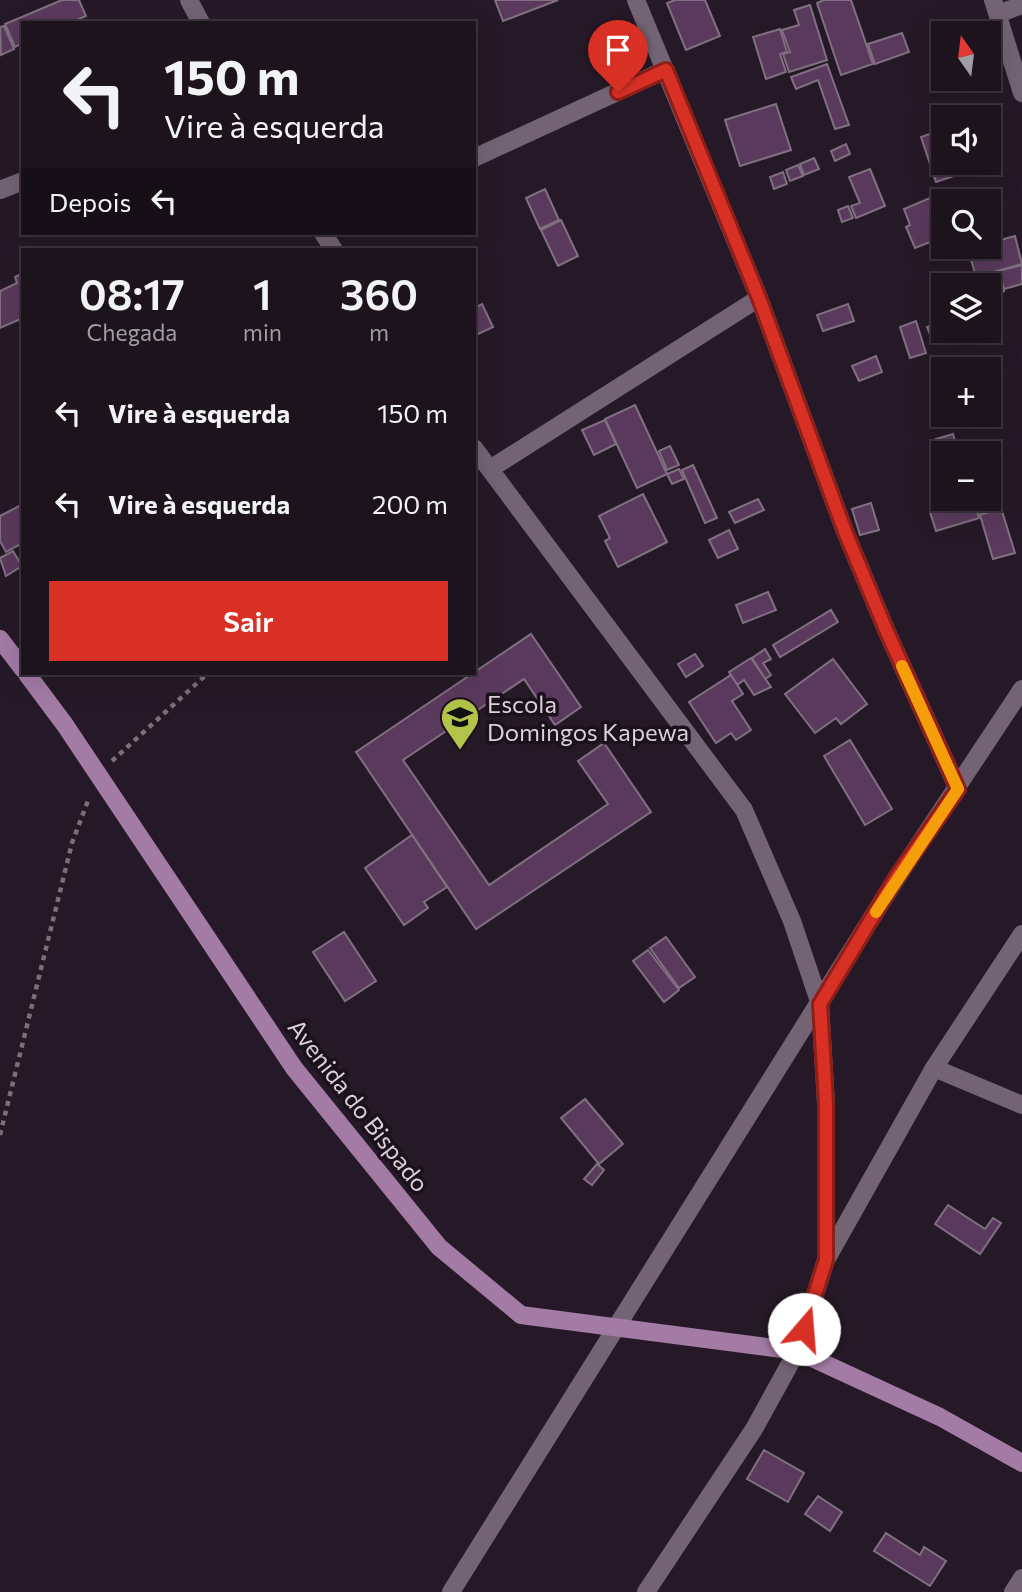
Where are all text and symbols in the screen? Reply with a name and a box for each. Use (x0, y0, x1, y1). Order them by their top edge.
pin (588, 20, 648, 92)
north arrow (931, 21, 1001, 91)
map controls (931, 21, 1001, 511)
icon: arrive (599, 31, 637, 69)
text: 150 m (164, 45, 299, 105)
icon: left (49, 49, 140, 140)
text: Vire à esquerda (164, 105, 385, 145)
button: sound (931, 105, 1001, 175)
icon: left (145, 182, 183, 220)
text: Depois (49, 186, 131, 217)
button: search (931, 189, 1001, 259)
text: 08:17 (79, 267, 185, 319)
text: 1 (253, 267, 272, 319)
text: 360 (340, 267, 418, 319)
button: layers (931, 273, 1001, 343)
text: Chegada (87, 318, 177, 346)
text: min (243, 318, 282, 346)
text: m (369, 318, 389, 346)
button: + (931, 357, 1001, 427)
icon: left (49, 394, 87, 432)
text: Vire à esquerda (108, 397, 290, 428)
text: 150 m (377, 397, 448, 428)
button: − (931, 441, 1001, 511)
icon: left (49, 485, 87, 523)
text: Vire à esquerda (108, 488, 290, 519)
text: 200 m (372, 488, 448, 519)
button: Sair (49, 581, 448, 661)
place label: Escola Domingos Kapewa (487, 689, 689, 746)
school or university icon: Escola Domingos Kapewa (439, 696, 481, 751)
street label: Avenida do Bispado (282, 1013, 436, 1197)
position arrow (767, 1292, 841, 1366)

